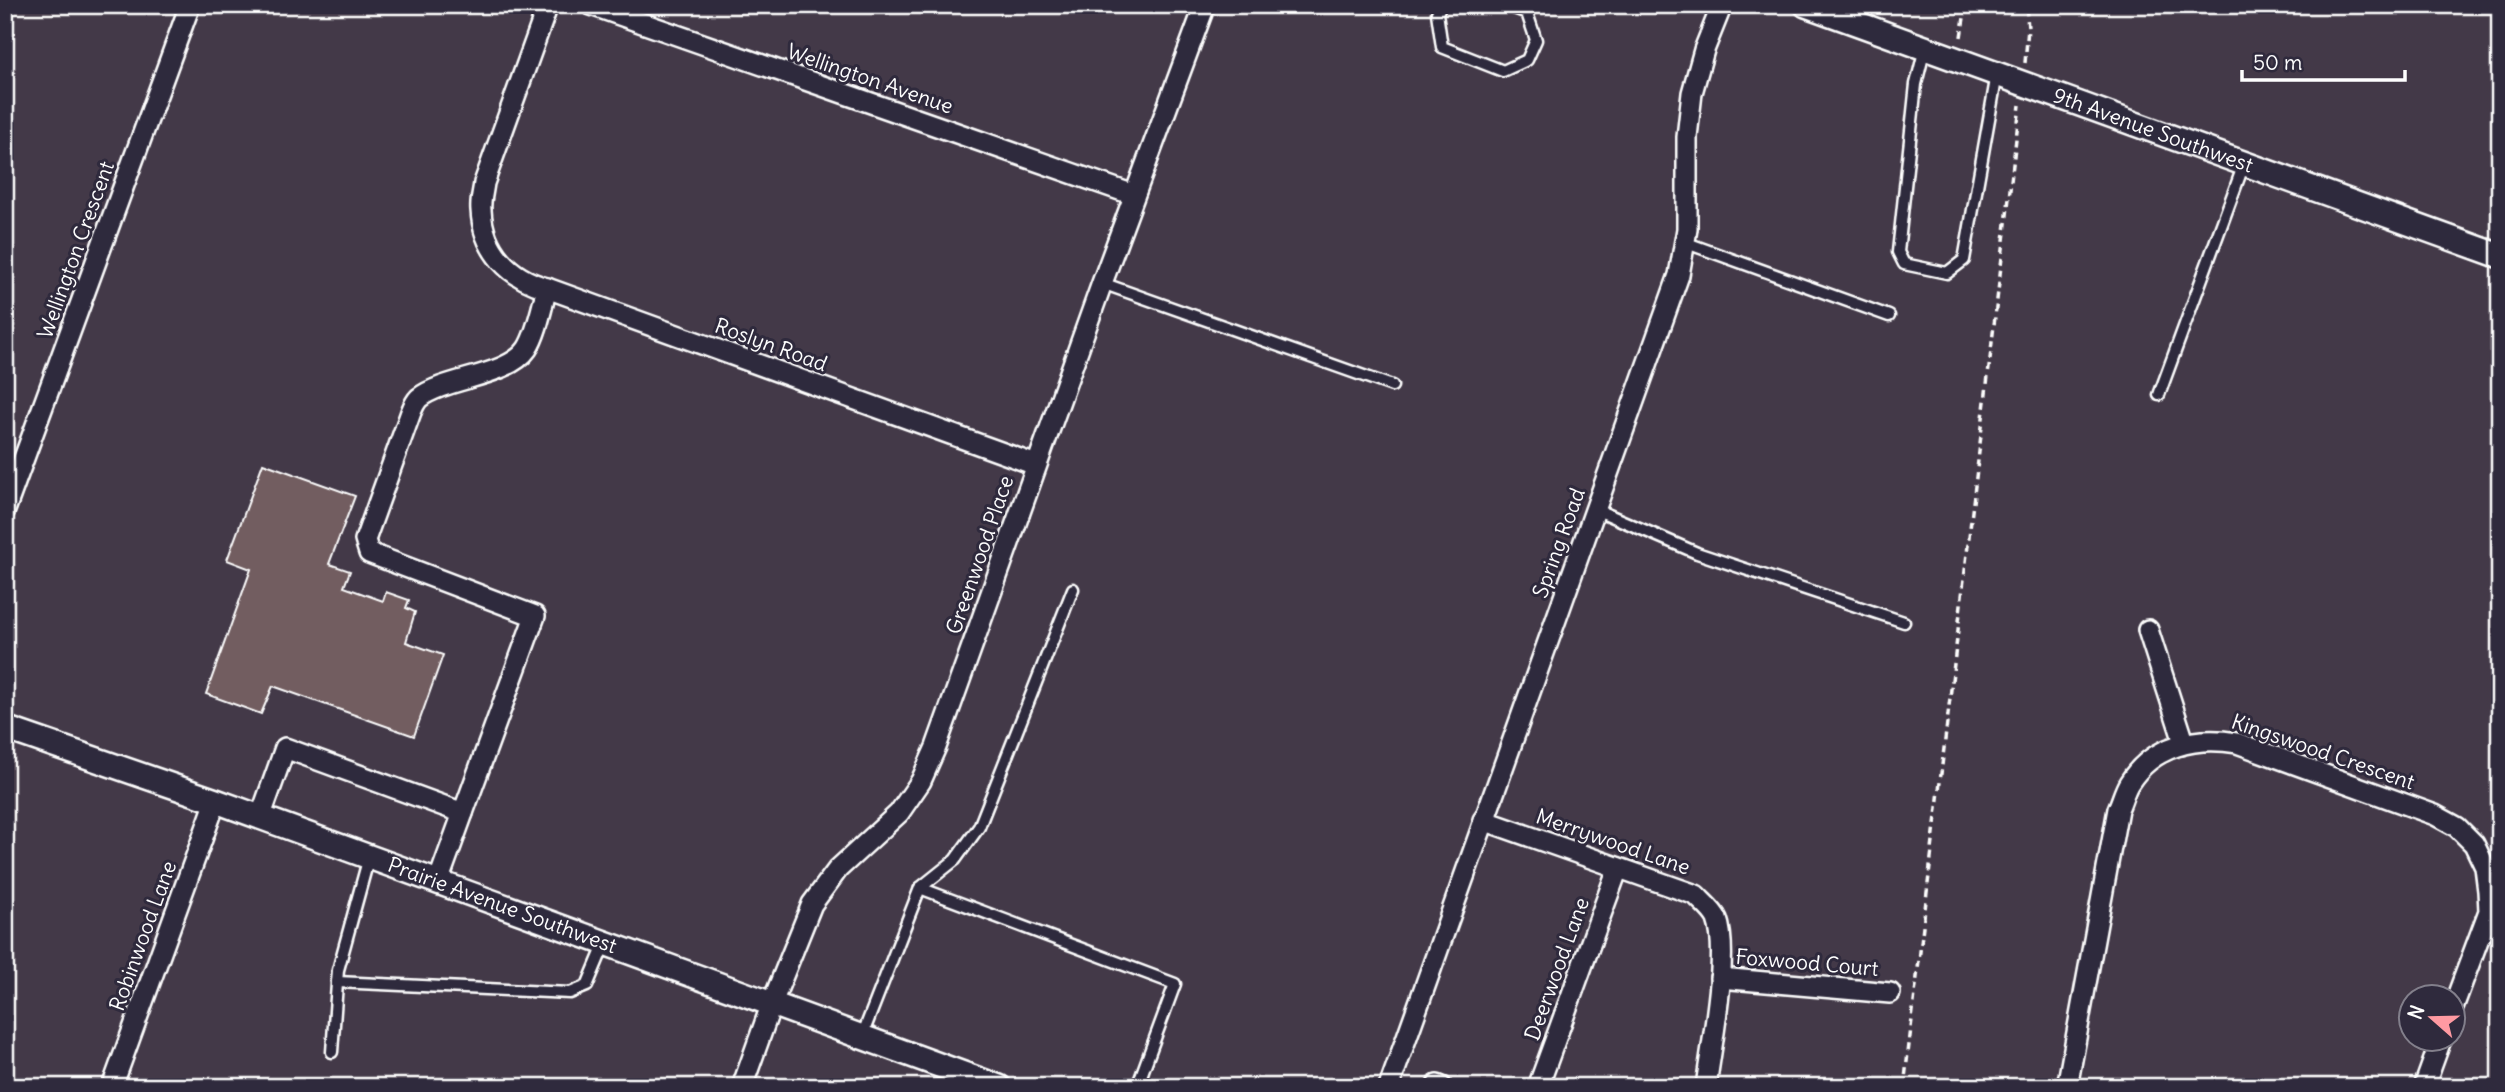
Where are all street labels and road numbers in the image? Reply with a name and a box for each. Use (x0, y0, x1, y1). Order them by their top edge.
street label: Wellington Avenue (783, 37, 957, 120)
street label: 9th Avenue Southwest (2049, 81, 2257, 179)
street label: Wellington Crescent (31, 157, 120, 342)
street label: Roslyn Road (711, 312, 831, 377)
street label: Greenwood Place (940, 472, 1019, 638)
street label: Spring Road (1526, 484, 1591, 602)
street label: Kingswood Crescent (2228, 708, 2418, 796)
street label: Merrywood Lane (1532, 802, 1694, 881)
street label: Prairie Avenue Southwest (384, 851, 621, 959)
street label: Robinwood Lane (103, 857, 182, 1014)
street label: Deerwood Lane (1518, 894, 1595, 1044)
street label: Foxwood Court (1734, 943, 1880, 982)

